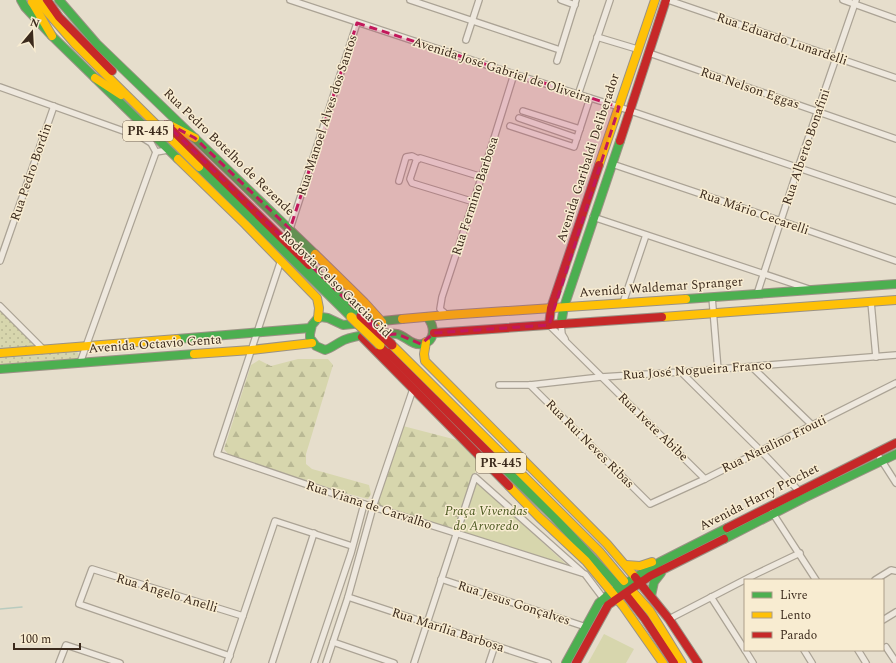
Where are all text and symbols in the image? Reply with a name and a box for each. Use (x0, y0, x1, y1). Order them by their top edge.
street label: Rua Eduardo Lunardelli (714, 7, 850, 71)
north arrow (12, 12, 52, 52)
text: N (28, 13, 42, 32)
street label: Rua Manoel Alves dos Santos (291, 32, 363, 198)
street label: Avenida José Gabriel de Oliveira (410, 32, 595, 109)
street label: Rua Nelson Eggas (698, 62, 802, 114)
street label: Avenida Garibaldi Deliberador (551, 71, 625, 245)
street label: Rua Pedro Botelho de Rezende (159, 84, 299, 220)
street label: Rua Alberto Bonafini (777, 86, 835, 208)
street label: Rua Pedro Bordin (5, 120, 57, 224)
road number: PR-445 (123, 121, 173, 141)
street label: Rua Fermino Barbosa (446, 133, 504, 258)
street label: Rua Mário Cecarelli (696, 184, 812, 240)
street label: Rodovia Celso Garcia Cid (276, 226, 396, 342)
street label: Avenida Waldemar Spranger (578, 271, 744, 303)
street label: Avenida Octavio Genta (88, 329, 223, 359)
street label: Rua José Nogueira Franco (622, 355, 772, 385)
street label: Rua Ivete Abibe (613, 388, 693, 466)
street label: Rua Rui Neves Ribas (541, 395, 639, 493)
street label: Rua Natalino Frouti (718, 410, 830, 478)
road number: PR-445 (476, 453, 526, 473)
street label: Avenida Harry Prochet (696, 458, 823, 536)
street label: Rua Viana de Carvalho (303, 475, 435, 535)
park label: Praça Vivendas do Arvoredo (445, 501, 528, 536)
street label: Rua Ângelo Anelli (114, 568, 220, 618)
street label: Rua Jesus Gonçalves (455, 575, 573, 631)
legend (744, 579, 884, 651)
text: Livre (780, 586, 808, 605)
street label: Rua Marília Barbosa (389, 602, 508, 658)
text: Lento (780, 606, 811, 625)
scale bar (14, 625, 80, 651)
text: Parado (780, 626, 817, 645)
text: 100 m (20, 630, 51, 649)

